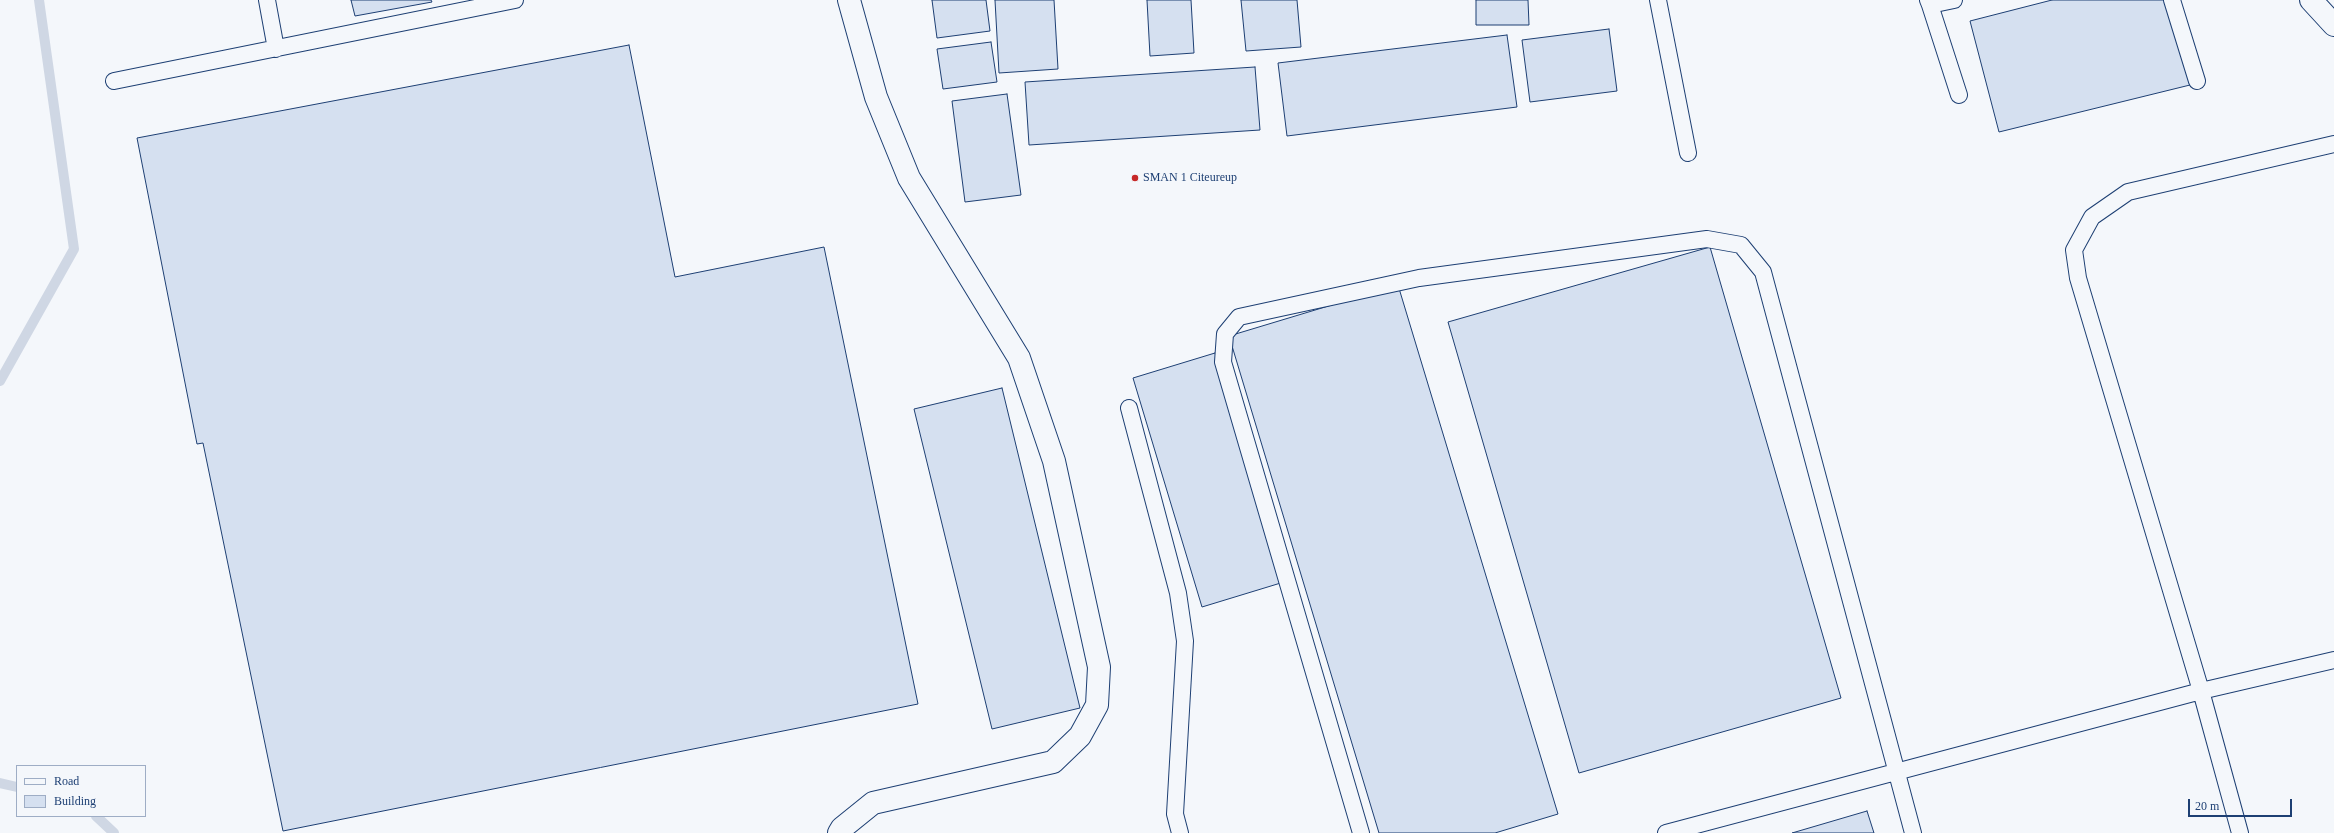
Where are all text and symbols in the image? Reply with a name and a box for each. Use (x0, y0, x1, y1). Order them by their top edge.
place label: SMAN 1 Citeureup (1143, 171, 1237, 185)
marker: SMAN 1 Citeureup (1130, 173, 1140, 183)
legend (16, 765, 146, 817)
text: Road (54, 774, 79, 788)
scale bar (2190, 791, 2294, 817)
text: Building (54, 794, 96, 808)
text: 20 m (2195, 799, 2219, 813)

